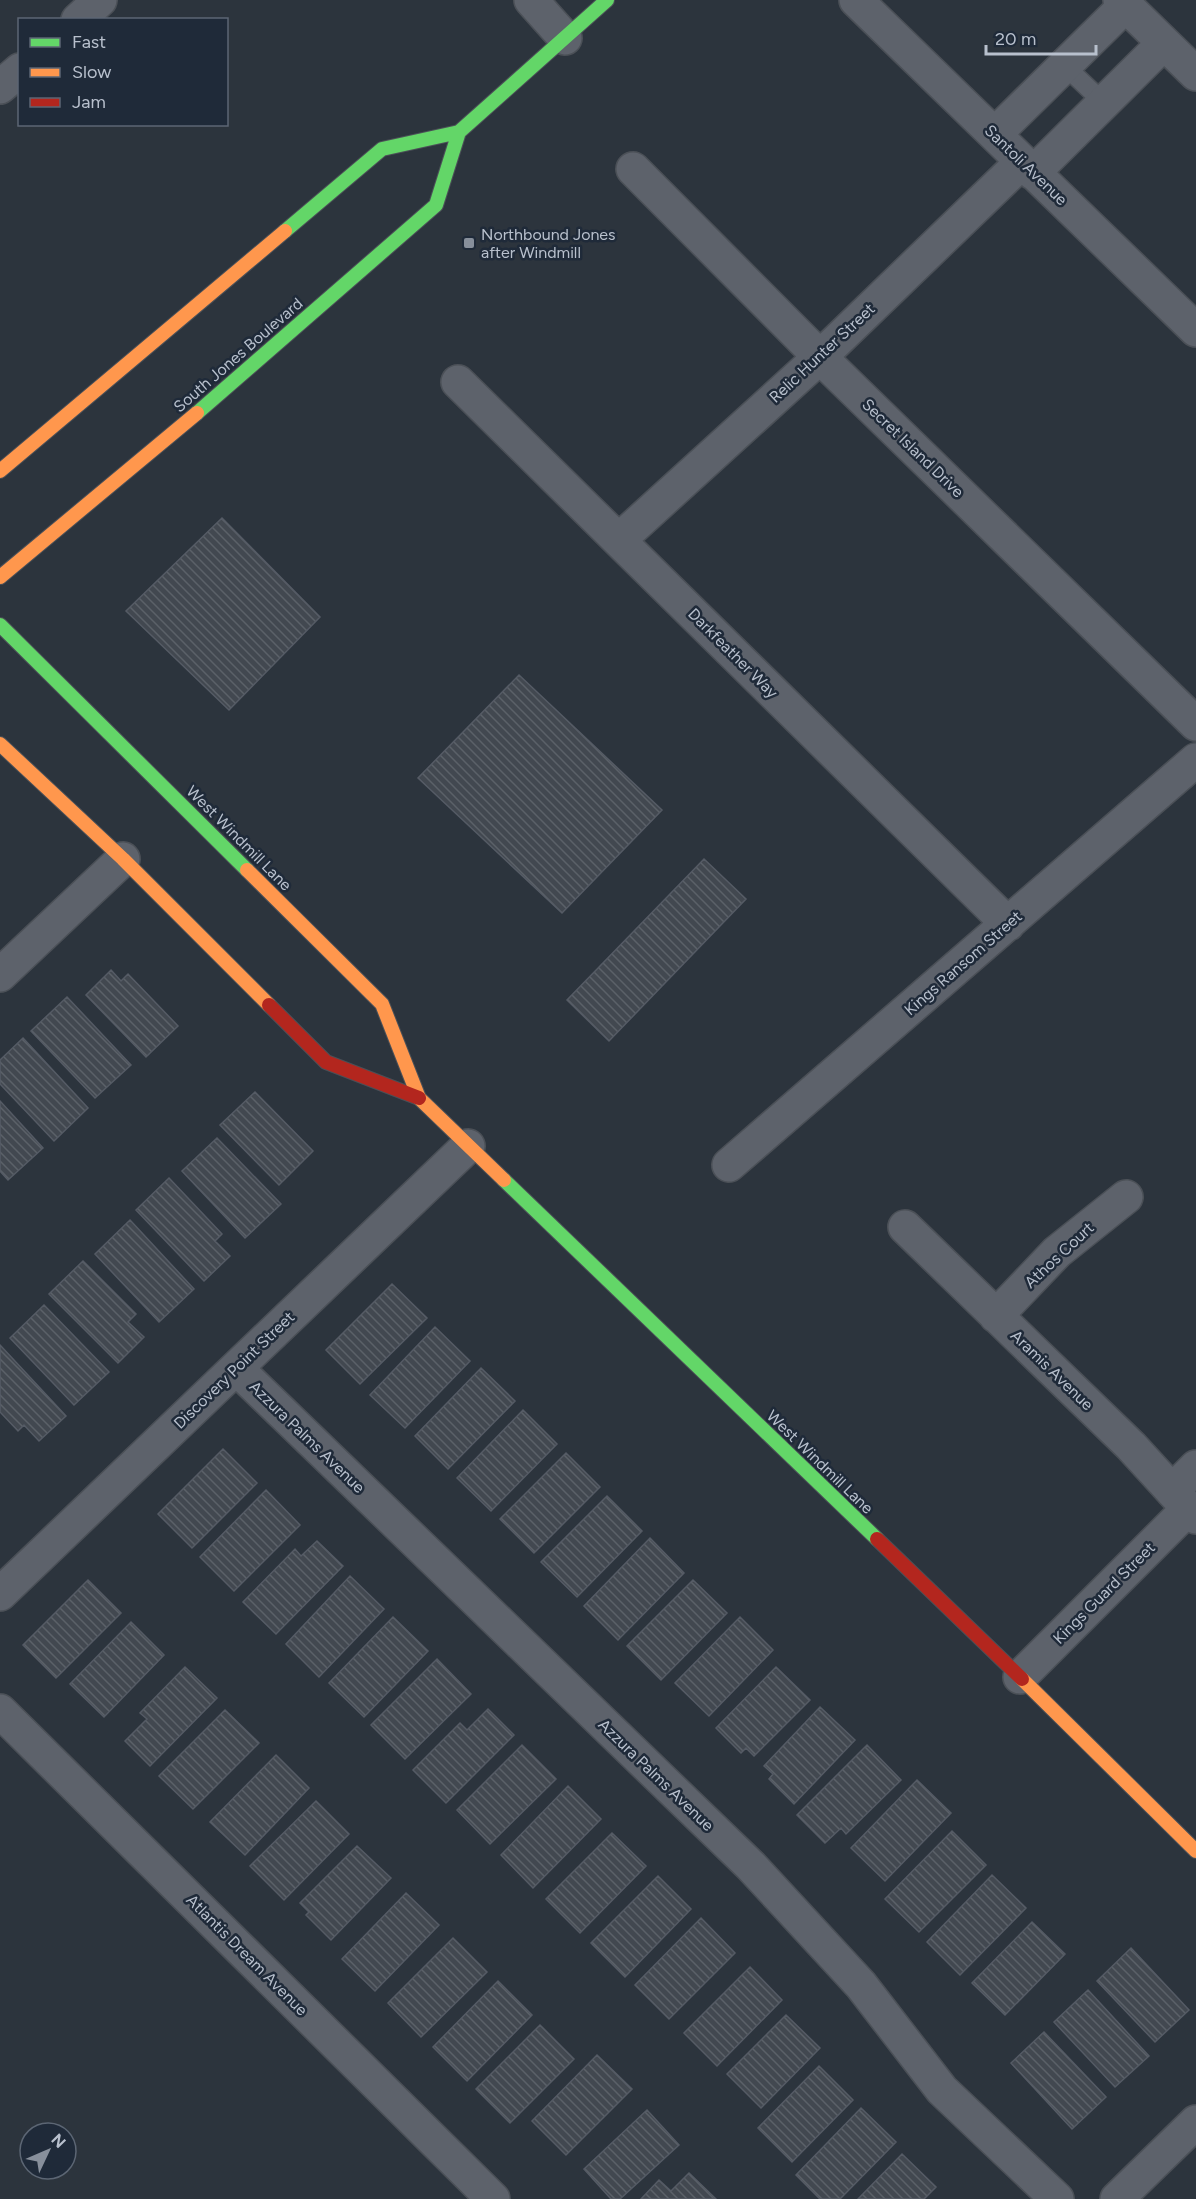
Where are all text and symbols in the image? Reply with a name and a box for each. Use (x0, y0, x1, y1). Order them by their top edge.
legend (18, 18, 228, 126)
scale bar (986, 18, 1096, 56)
text: 20 m (995, 28, 1036, 50)
text: Fast (72, 31, 106, 53)
text: Slow (72, 61, 111, 83)
text: Jam (72, 91, 106, 113)
street label: Santoli Avenue (981, 121, 1071, 209)
place label: Northbound Jones after Windmill (481, 225, 616, 262)
marker: Northbound Jones after Windmill (462, 236, 476, 250)
street label: South Jones Boulevard (170, 294, 306, 416)
street label: Relic Hunter Street (765, 299, 879, 407)
street label: Secret Island Drive (858, 395, 968, 502)
street label: Darkfeather Way (684, 604, 782, 702)
street label: West Windmill Lane (183, 782, 296, 895)
street label: Kings Ransom Street (900, 907, 1026, 1019)
street label: Athos Court (1020, 1218, 1098, 1292)
street label: Discovery Point Street (170, 1307, 298, 1433)
street label: Aramis Avenue (1007, 1326, 1097, 1414)
street label: Azzura Palms Avenue (245, 1377, 369, 1497)
street label: West Windmill Lane (763, 1406, 877, 1518)
street label: Kings Guard Street (1049, 1538, 1159, 1648)
street label: Azzura Palms Avenue (594, 1715, 718, 1835)
street label: Atlantis Dream Avenue (182, 1890, 312, 2020)
north arrow (18, 2121, 78, 2181)
text: N (47, 2130, 70, 2152)

